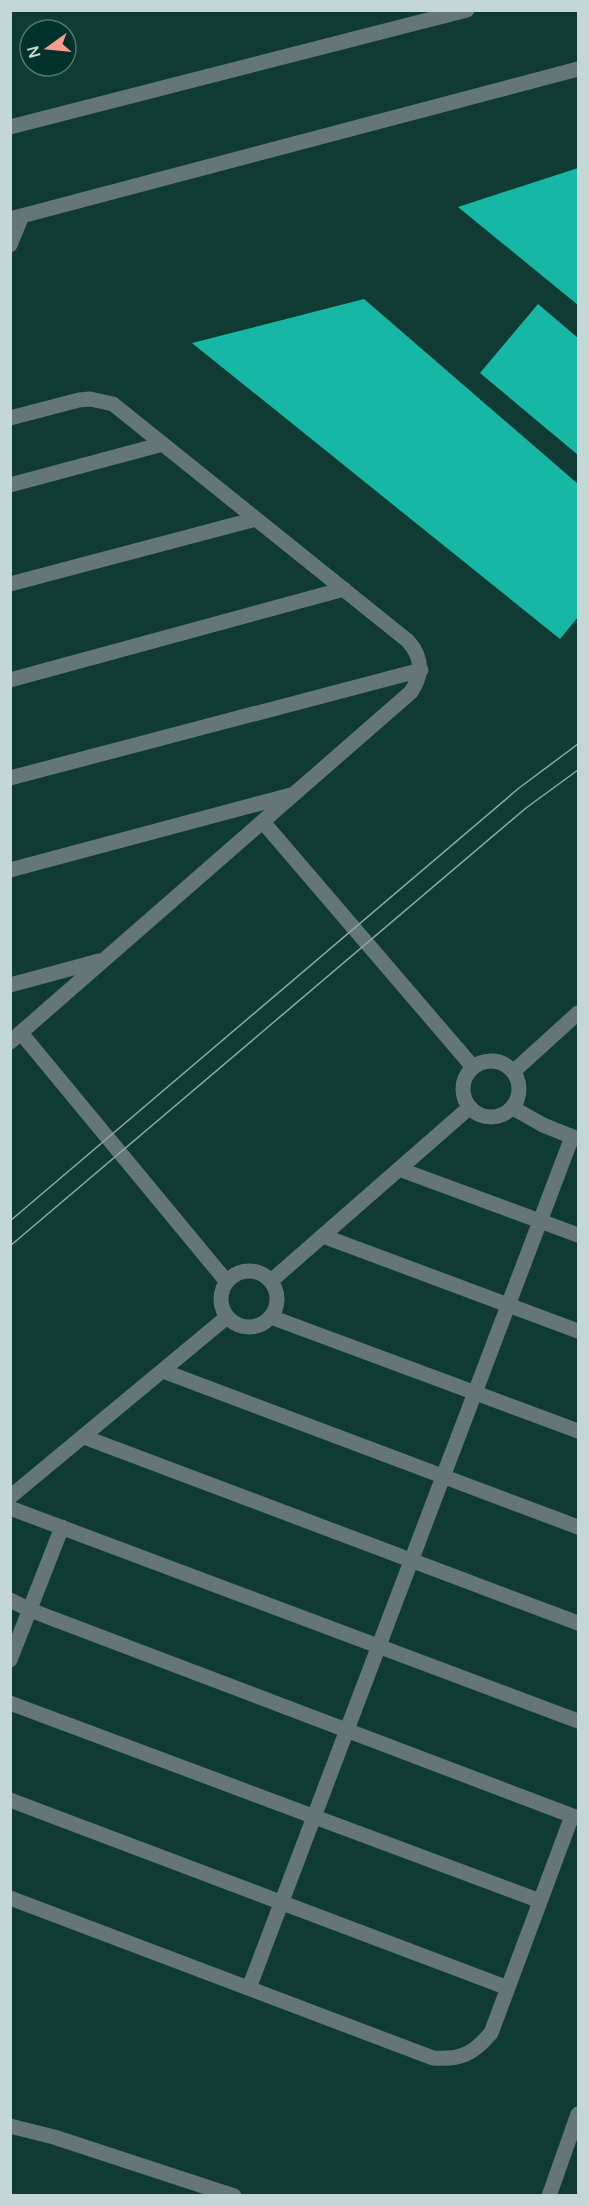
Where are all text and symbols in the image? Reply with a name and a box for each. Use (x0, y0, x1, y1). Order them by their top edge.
north arrow (18, 18, 78, 78)
text: N (21, 43, 46, 60)

